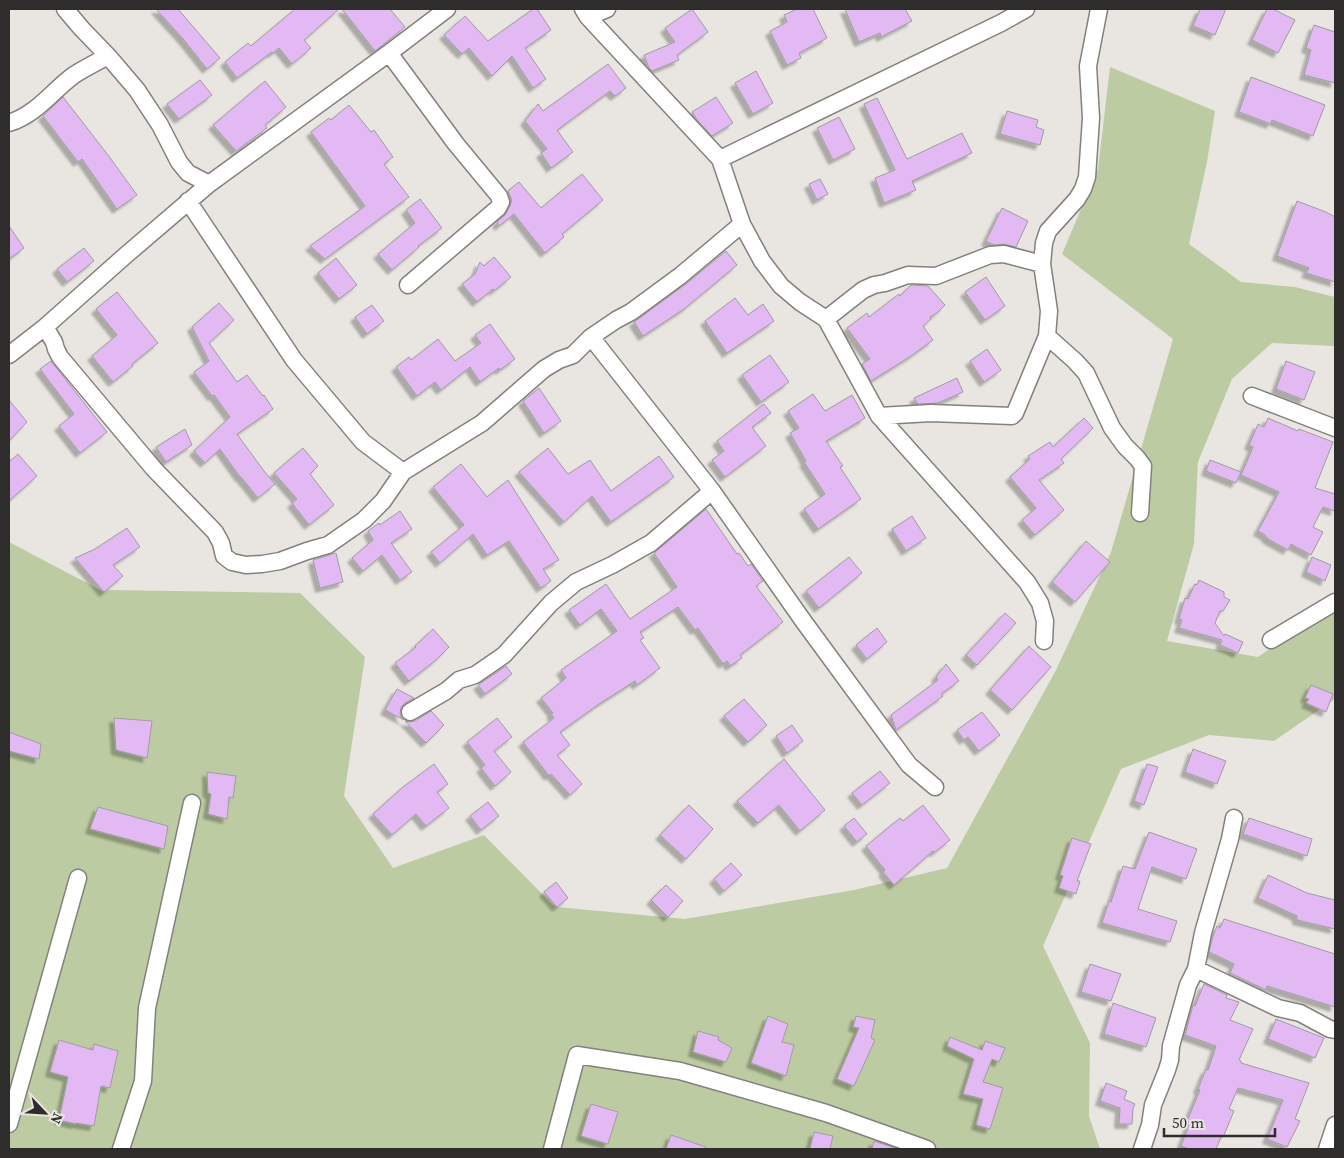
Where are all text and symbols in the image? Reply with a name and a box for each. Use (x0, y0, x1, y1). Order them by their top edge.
north arrow (20, 1088, 70, 1138)
scale bar (1164, 1106, 1275, 1138)
text: N (46, 1110, 68, 1127)
text: 50 m (1172, 1112, 1204, 1133)

